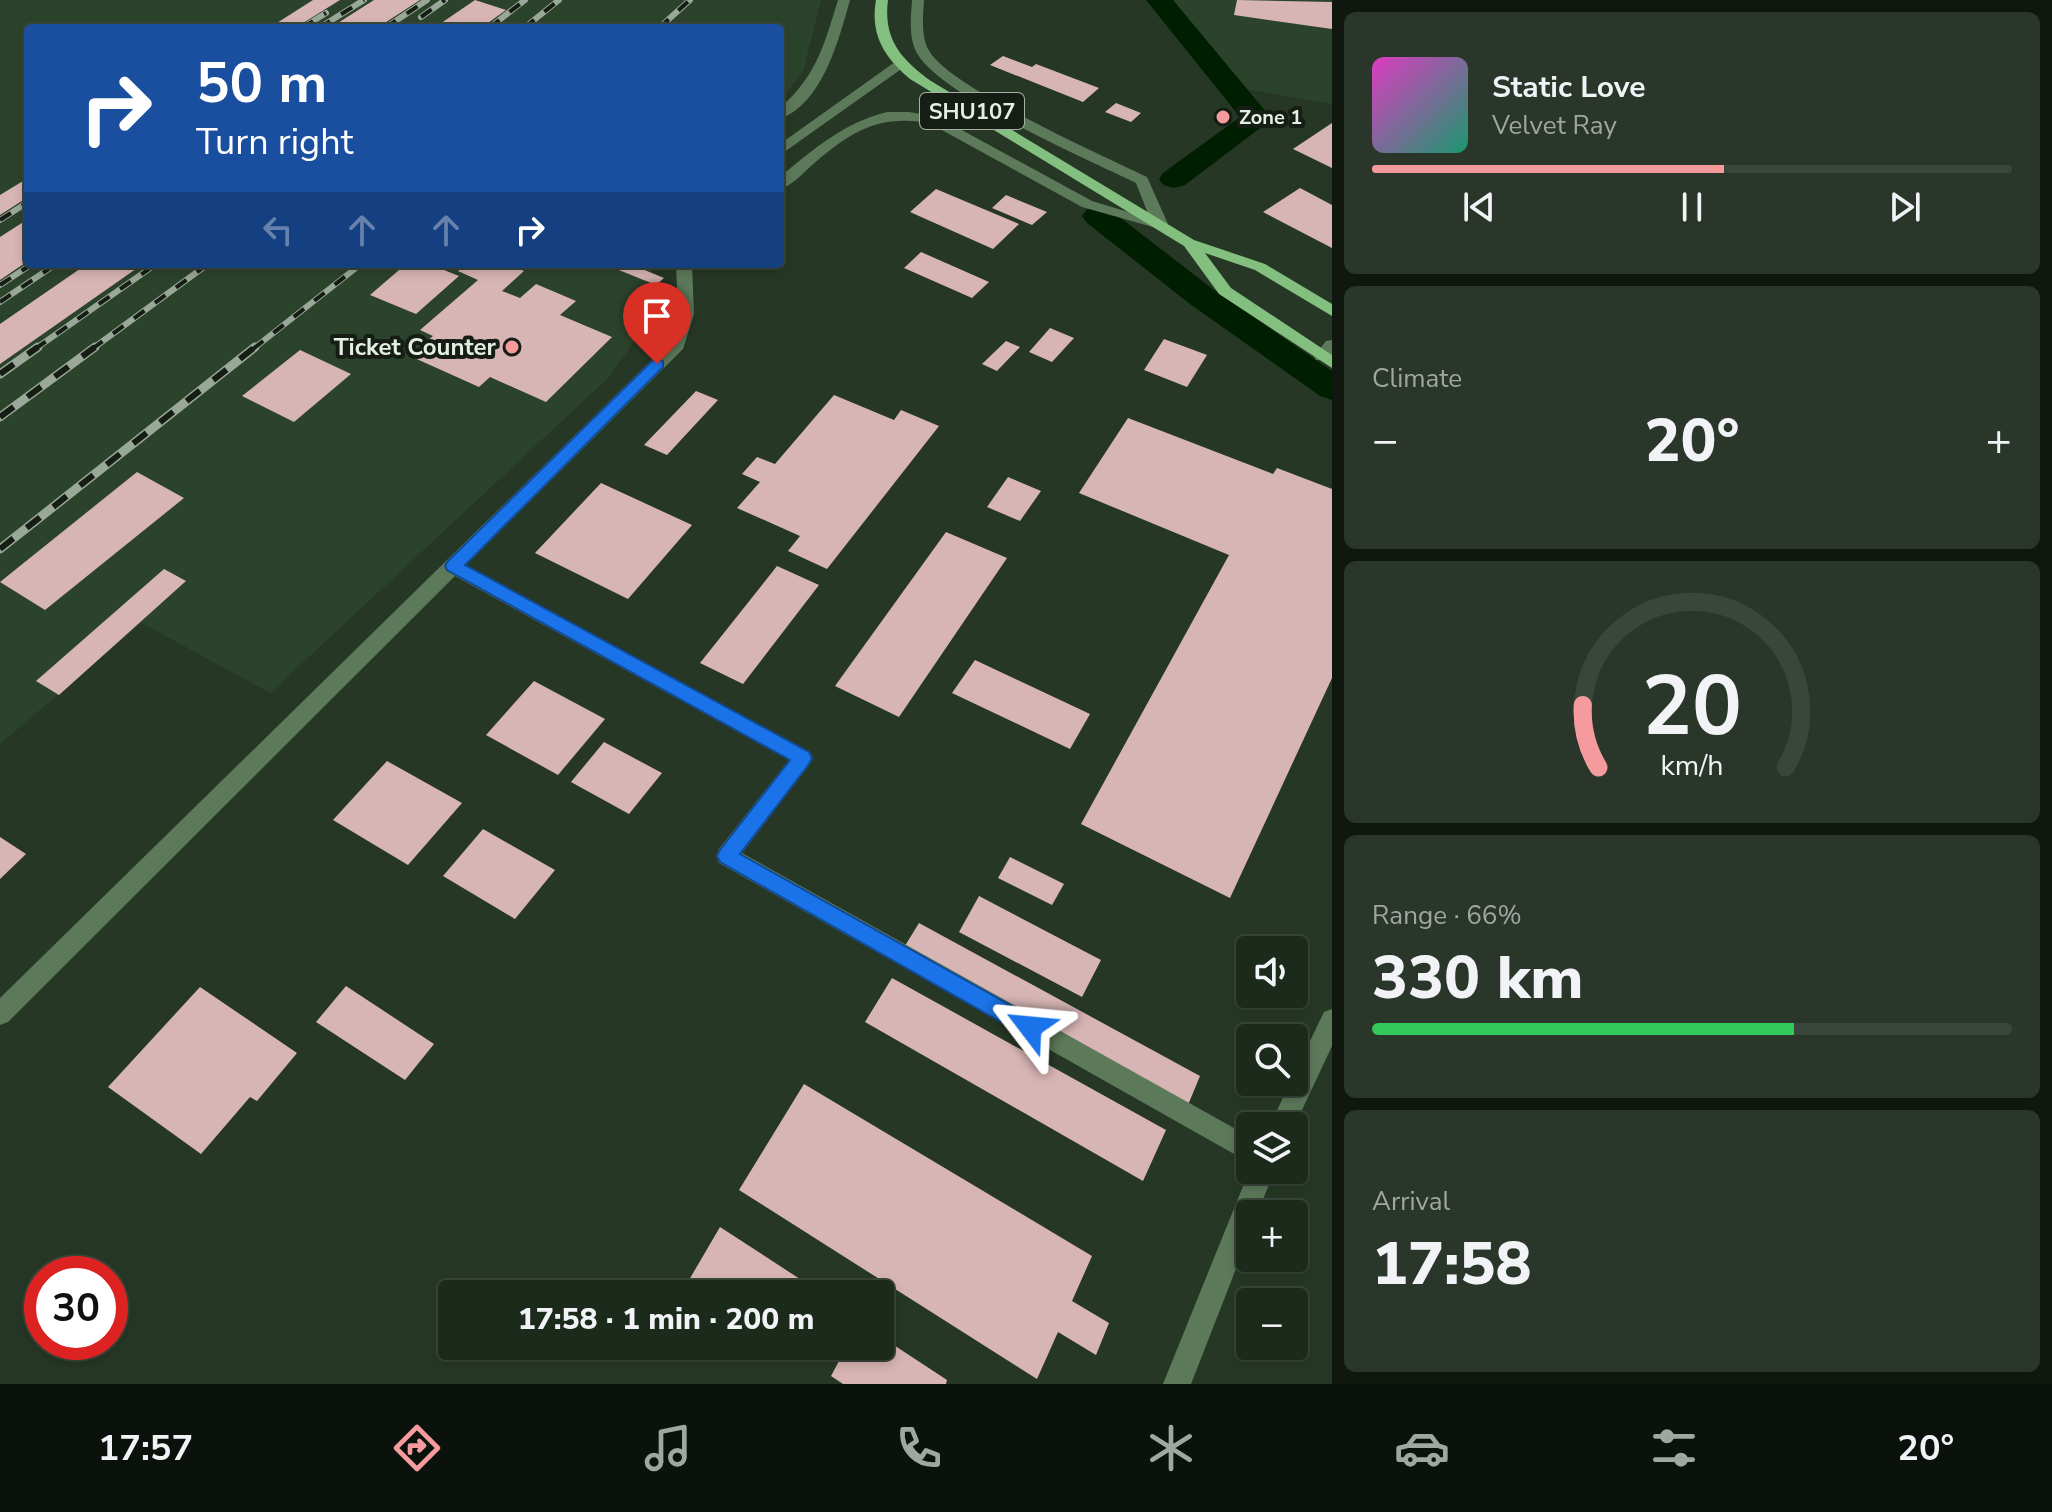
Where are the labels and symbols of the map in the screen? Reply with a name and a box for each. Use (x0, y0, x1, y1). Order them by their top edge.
road number: SHU107 (920, 93, 1024, 129)
place label: Zone 1 (1239, 104, 1302, 131)
marker: Zone 1 (1214, 108, 1232, 126)
pin (623, 282, 691, 364)
place label: Ticket Counter (334, 331, 497, 363)
marker: Ticket Counter (503, 338, 521, 356)
position arrow (988, 985, 1072, 1069)
speed limit sign: 30 (24, 1256, 128, 1360)

